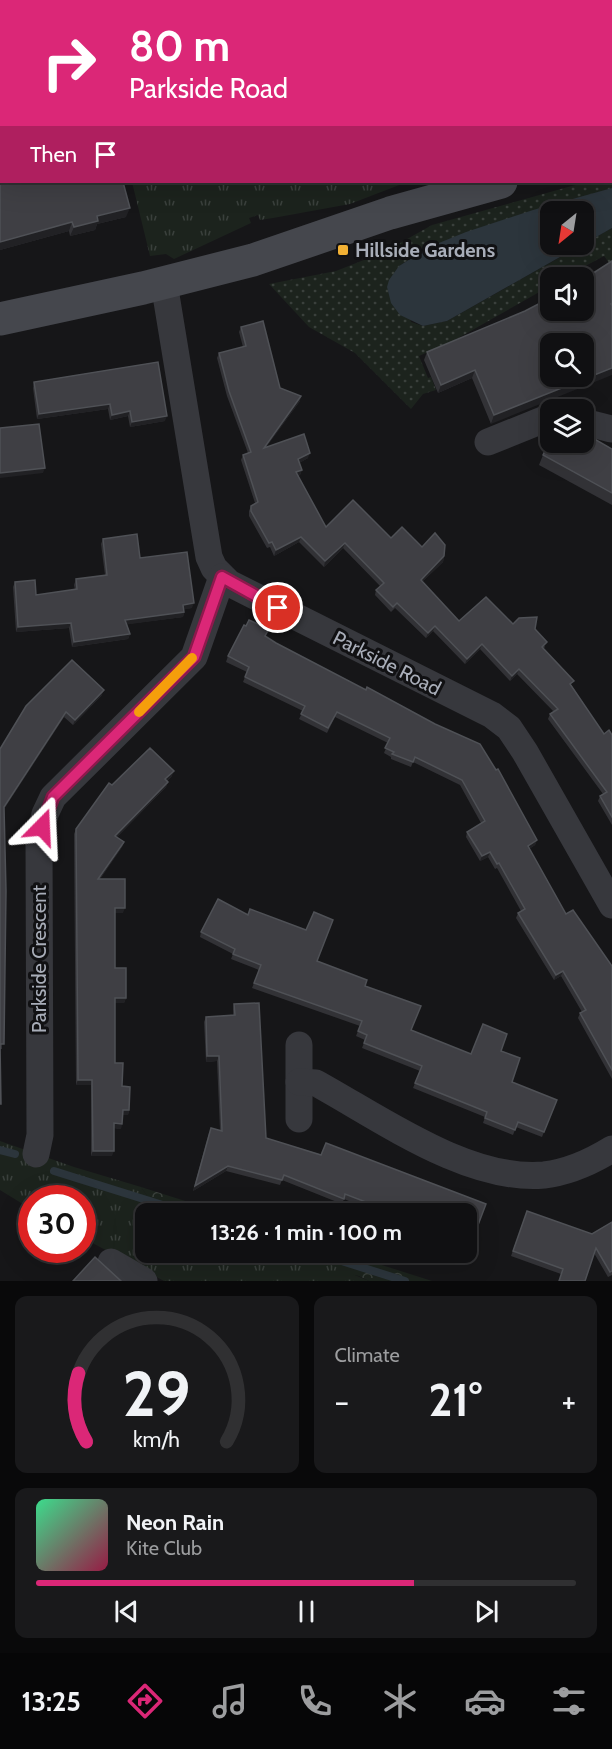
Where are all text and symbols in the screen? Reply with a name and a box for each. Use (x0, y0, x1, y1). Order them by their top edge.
text: 80 m (129, 20, 230, 72)
icon: right (30, 24, 108, 102)
text: Parkside Road (129, 72, 288, 105)
icon: arrive (89, 138, 122, 171)
text: Then (30, 141, 77, 168)
north arrow (540, 201, 594, 255)
map controls (540, 201, 594, 453)
place label: Hillside Gardens (355, 238, 495, 262)
marker: Hillside Gardens (336, 243, 350, 257)
button: sound (540, 267, 594, 321)
button: search (540, 333, 594, 387)
button: layers (540, 399, 594, 453)
pin (252, 582, 303, 633)
icon: arrive (261, 591, 294, 624)
street label: Parkside Road (329, 626, 445, 700)
position arrow (10, 795, 74, 859)
street label: Parkside Crescent (27, 885, 51, 1033)
speed limit sign: 30 (18, 1185, 96, 1263)
text: 13:26 · 1 min · 100 m (210, 1219, 402, 1246)
text: Climate (335, 1343, 400, 1367)
text: 29 (123, 1356, 191, 1432)
text: 21° (429, 1373, 482, 1427)
text: − (335, 1381, 349, 1421)
text: + (561, 1381, 576, 1421)
text: km/h (133, 1426, 180, 1452)
text: Neon Rain (126, 1509, 224, 1536)
text: Kite Club (126, 1536, 202, 1560)
icon: previous (110, 1595, 143, 1628)
icon: pause (290, 1595, 323, 1628)
icon: next (470, 1595, 503, 1628)
icon: directions (124, 1680, 166, 1722)
icon: music (209, 1680, 251, 1722)
icon: phone (294, 1680, 336, 1722)
icon: climate (379, 1680, 421, 1722)
icon: car (464, 1680, 506, 1722)
icon: filters (548, 1680, 590, 1722)
text: 13:25 (21, 1685, 81, 1718)

